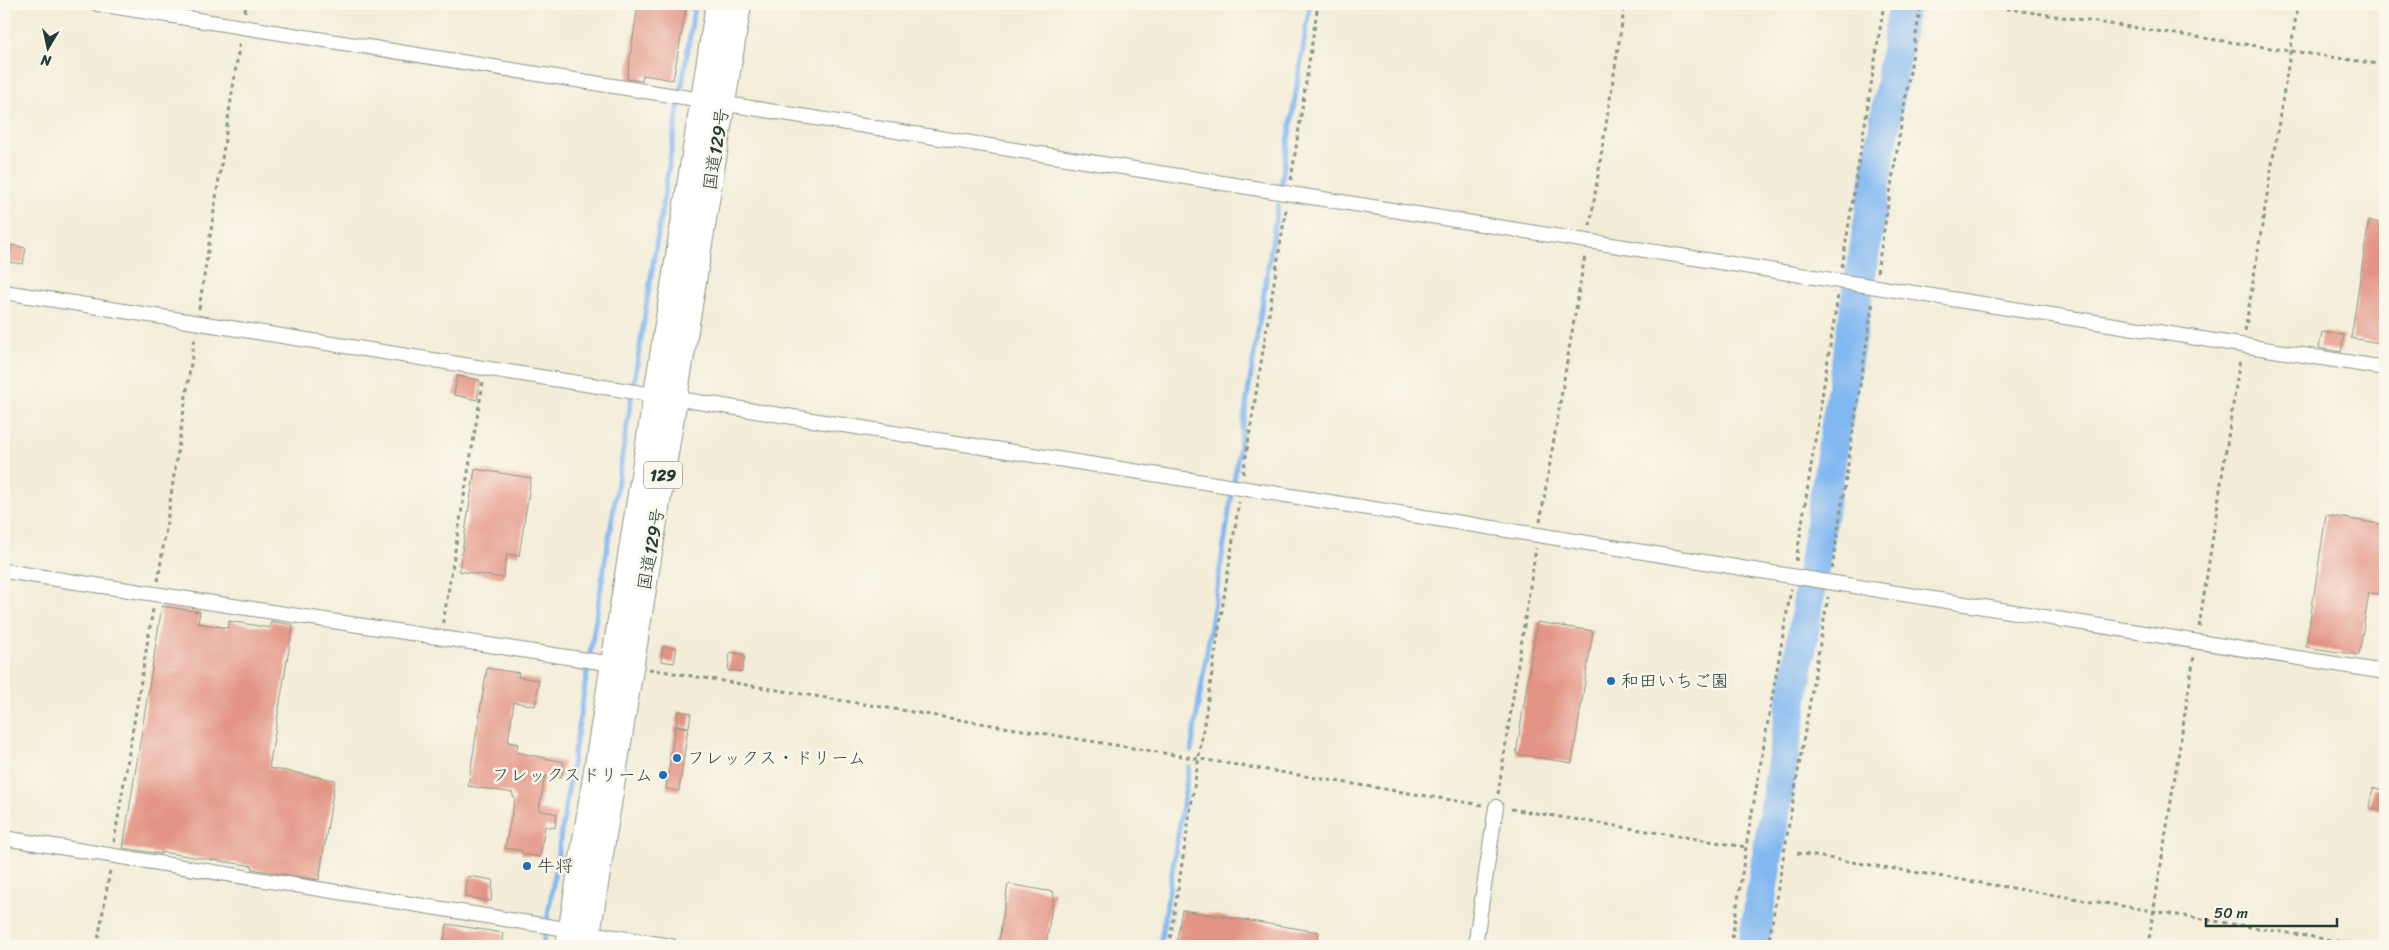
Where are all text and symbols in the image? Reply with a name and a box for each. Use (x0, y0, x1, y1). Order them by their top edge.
north arrow (22, 22, 72, 72)
text: N (39, 47, 54, 74)
street label: 国道129号 (694, 105, 738, 193)
road number: 129 (644, 462, 682, 488)
street label: 国道129号 (628, 505, 674, 593)
place label: 和田いちご園 (1621, 665, 1729, 697)
marker: 和田いちご園 (1605, 675, 1617, 687)
place label: フレックス・ドリーム (687, 742, 866, 774)
marker: フレックス・ドリーム (671, 752, 683, 764)
place label: フレックスドリーム (492, 759, 653, 791)
marker: フレックスドリーム (657, 769, 669, 781)
place label: 牛将 (537, 850, 573, 882)
marker: 牛将 (521, 860, 533, 872)
scale bar (2206, 895, 2338, 927)
text: 50 m (2214, 900, 2249, 926)

